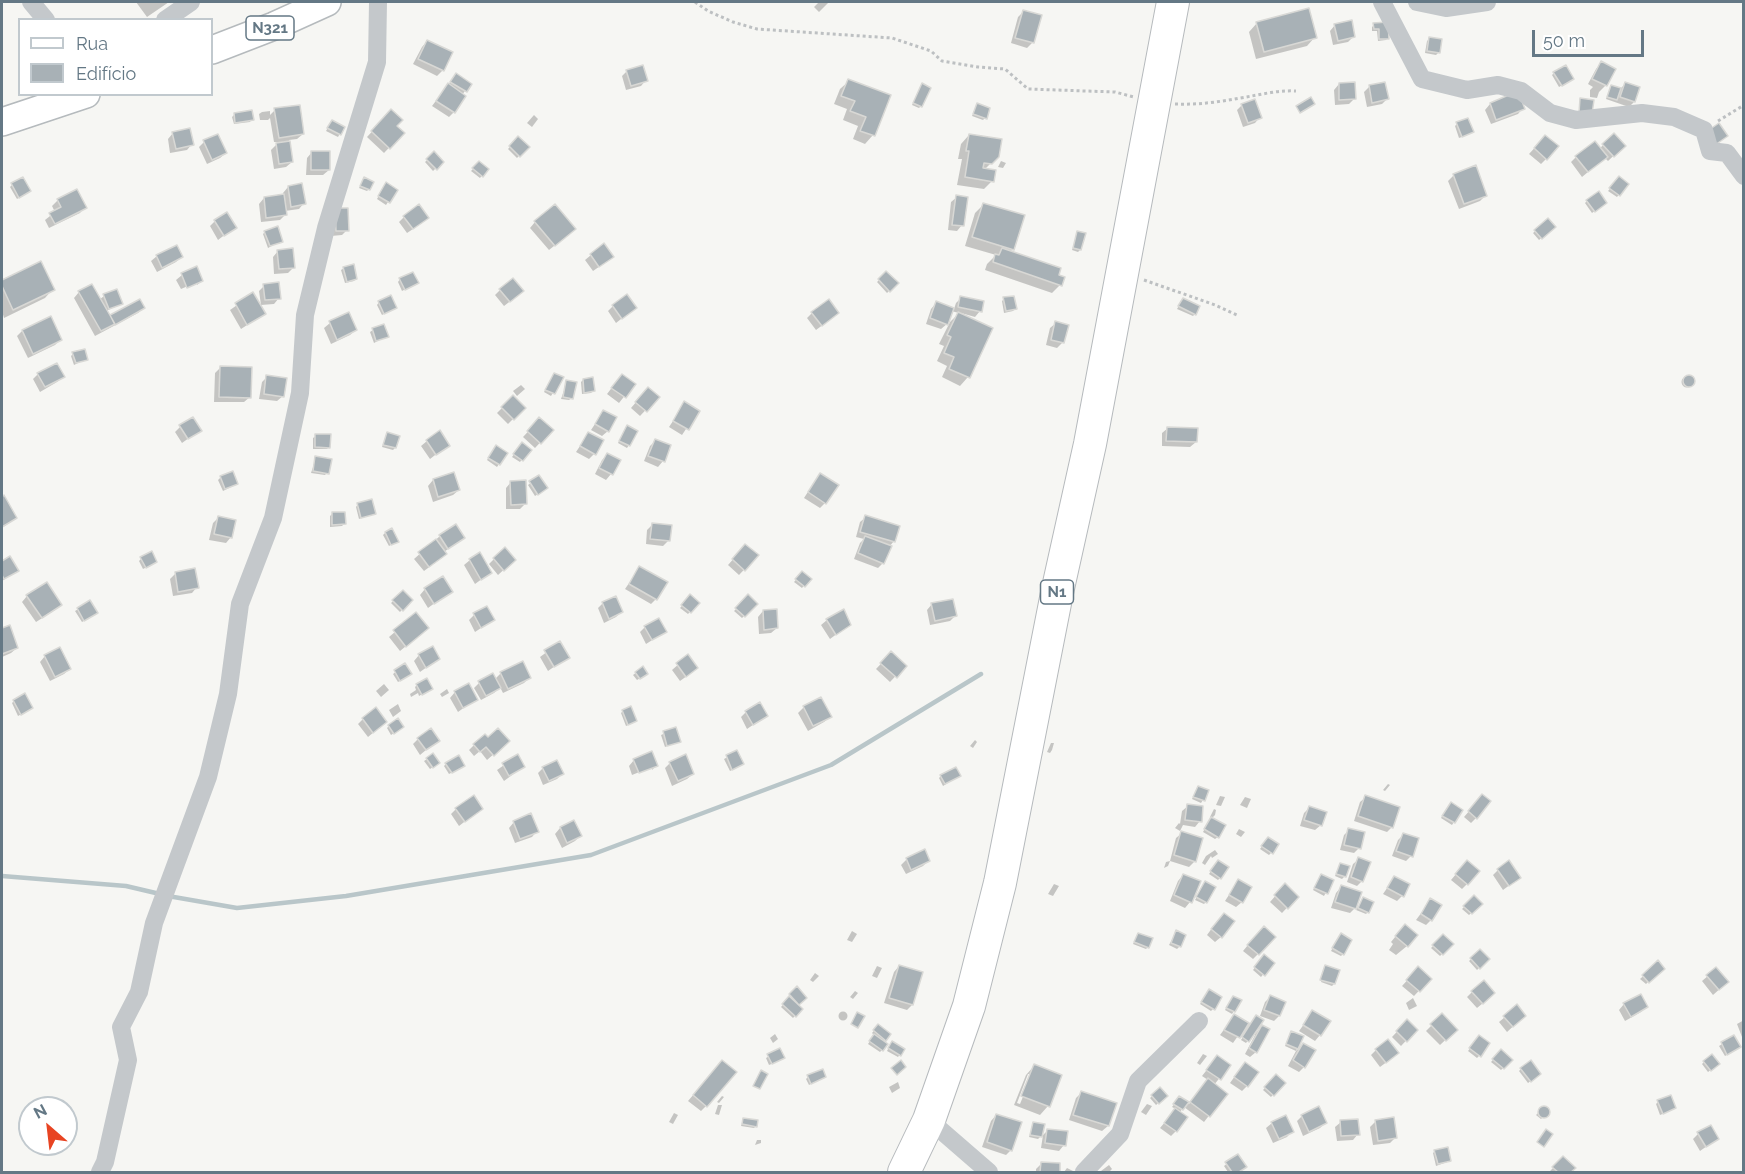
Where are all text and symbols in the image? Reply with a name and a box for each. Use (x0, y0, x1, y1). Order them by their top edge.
road number: N321 (246, 16, 294, 40)
legend (18, 18, 213, 96)
scale bar (1535, 18, 1648, 56)
text: 50 m (1543, 30, 1585, 51)
text: Rua (76, 33, 108, 54)
text: Edifício (76, 63, 136, 84)
road number: N1 (1040, 580, 1074, 604)
north arrow (18, 1096, 78, 1156)
text: N (30, 1100, 50, 1123)

